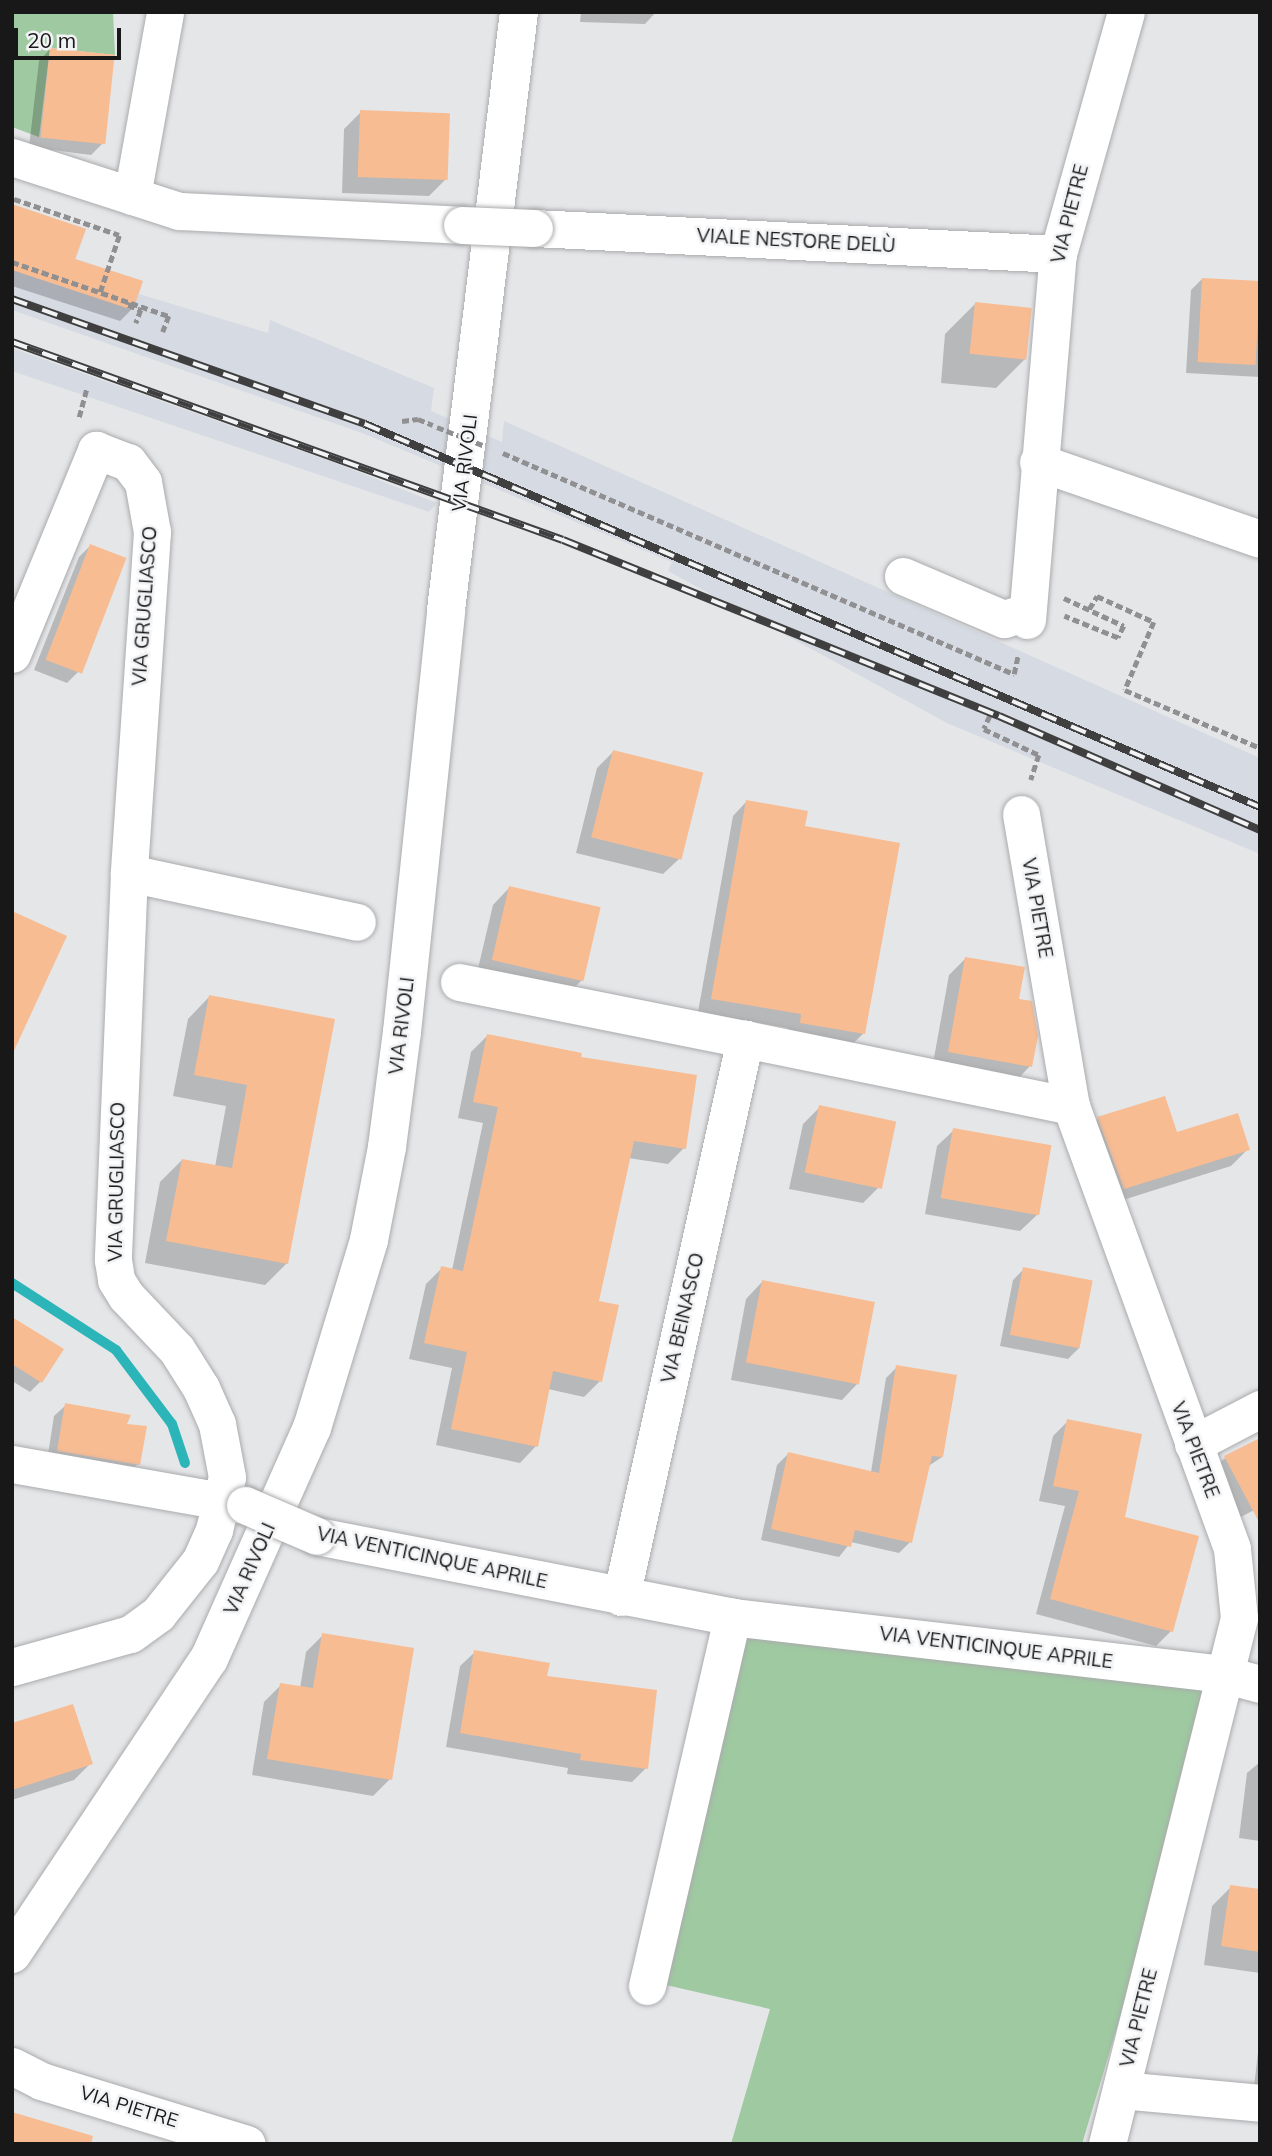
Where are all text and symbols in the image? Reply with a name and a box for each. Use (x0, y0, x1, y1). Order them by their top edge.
scale bar (18, 14, 124, 58)
text: 20 m (27, 27, 76, 53)
street label: VIA PIETRE (1047, 162, 1093, 266)
street label: VIALE NESTORE DELÙ (696, 224, 896, 258)
street label: VIA RIVOLI (448, 413, 482, 513)
street label: VIA GRUGLIASCO (128, 525, 162, 687)
street label: VIA PIETRE (1017, 856, 1057, 960)
street label: VIA RIVOLI (385, 976, 419, 1076)
street label: VIA GRUGLIASCO (104, 1102, 130, 1262)
street label: VIA BEINASCO (657, 1251, 709, 1385)
street label: VIA PIETRE (1166, 1399, 1224, 1501)
street label: VIA RIVOLI (220, 1520, 280, 1618)
street label: VIA VENTICINQUE APRILE (315, 1522, 549, 1594)
street label: VIA VENTICINQUE APRILE (878, 1622, 1114, 1674)
street label: VIA PIETRE (1116, 1966, 1162, 2070)
street label: VIA PIETRE (77, 2081, 181, 2133)

